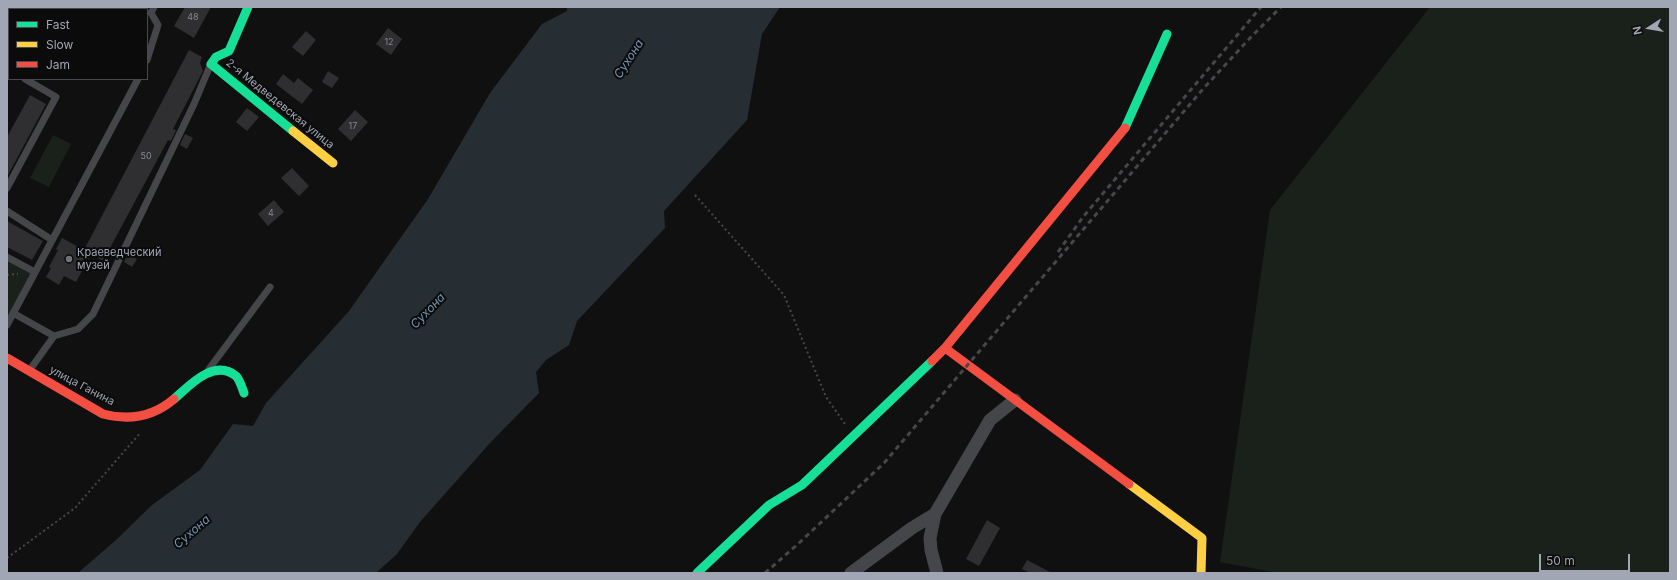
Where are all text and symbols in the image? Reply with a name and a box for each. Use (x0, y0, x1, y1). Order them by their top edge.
legend (8, 8, 148, 80)
north arrow (1629, 8, 1669, 48)
house number: 48 (187, 12, 199, 22)
text: Fast (46, 17, 70, 32)
text: N (1630, 25, 1645, 36)
text: Slow (46, 37, 73, 52)
house number: 12 (384, 37, 394, 47)
water label: Сухона (611, 37, 647, 81)
street label: 2-я Медведевская улица (223, 56, 337, 152)
text: Jam (46, 57, 70, 72)
house number: 17 (349, 121, 357, 131)
house number: 50 (140, 151, 152, 161)
house number: 4 (268, 208, 274, 218)
place label: Краеведческий музей (77, 246, 161, 272)
marker: Краеведческий музей (64, 254, 74, 264)
water label: Сухона (408, 290, 448, 332)
street label: улица Ганина (47, 363, 117, 409)
water label: Сухона (171, 512, 213, 552)
scale bar (1541, 546, 1632, 572)
text: 50 m (1546, 553, 1575, 568)

